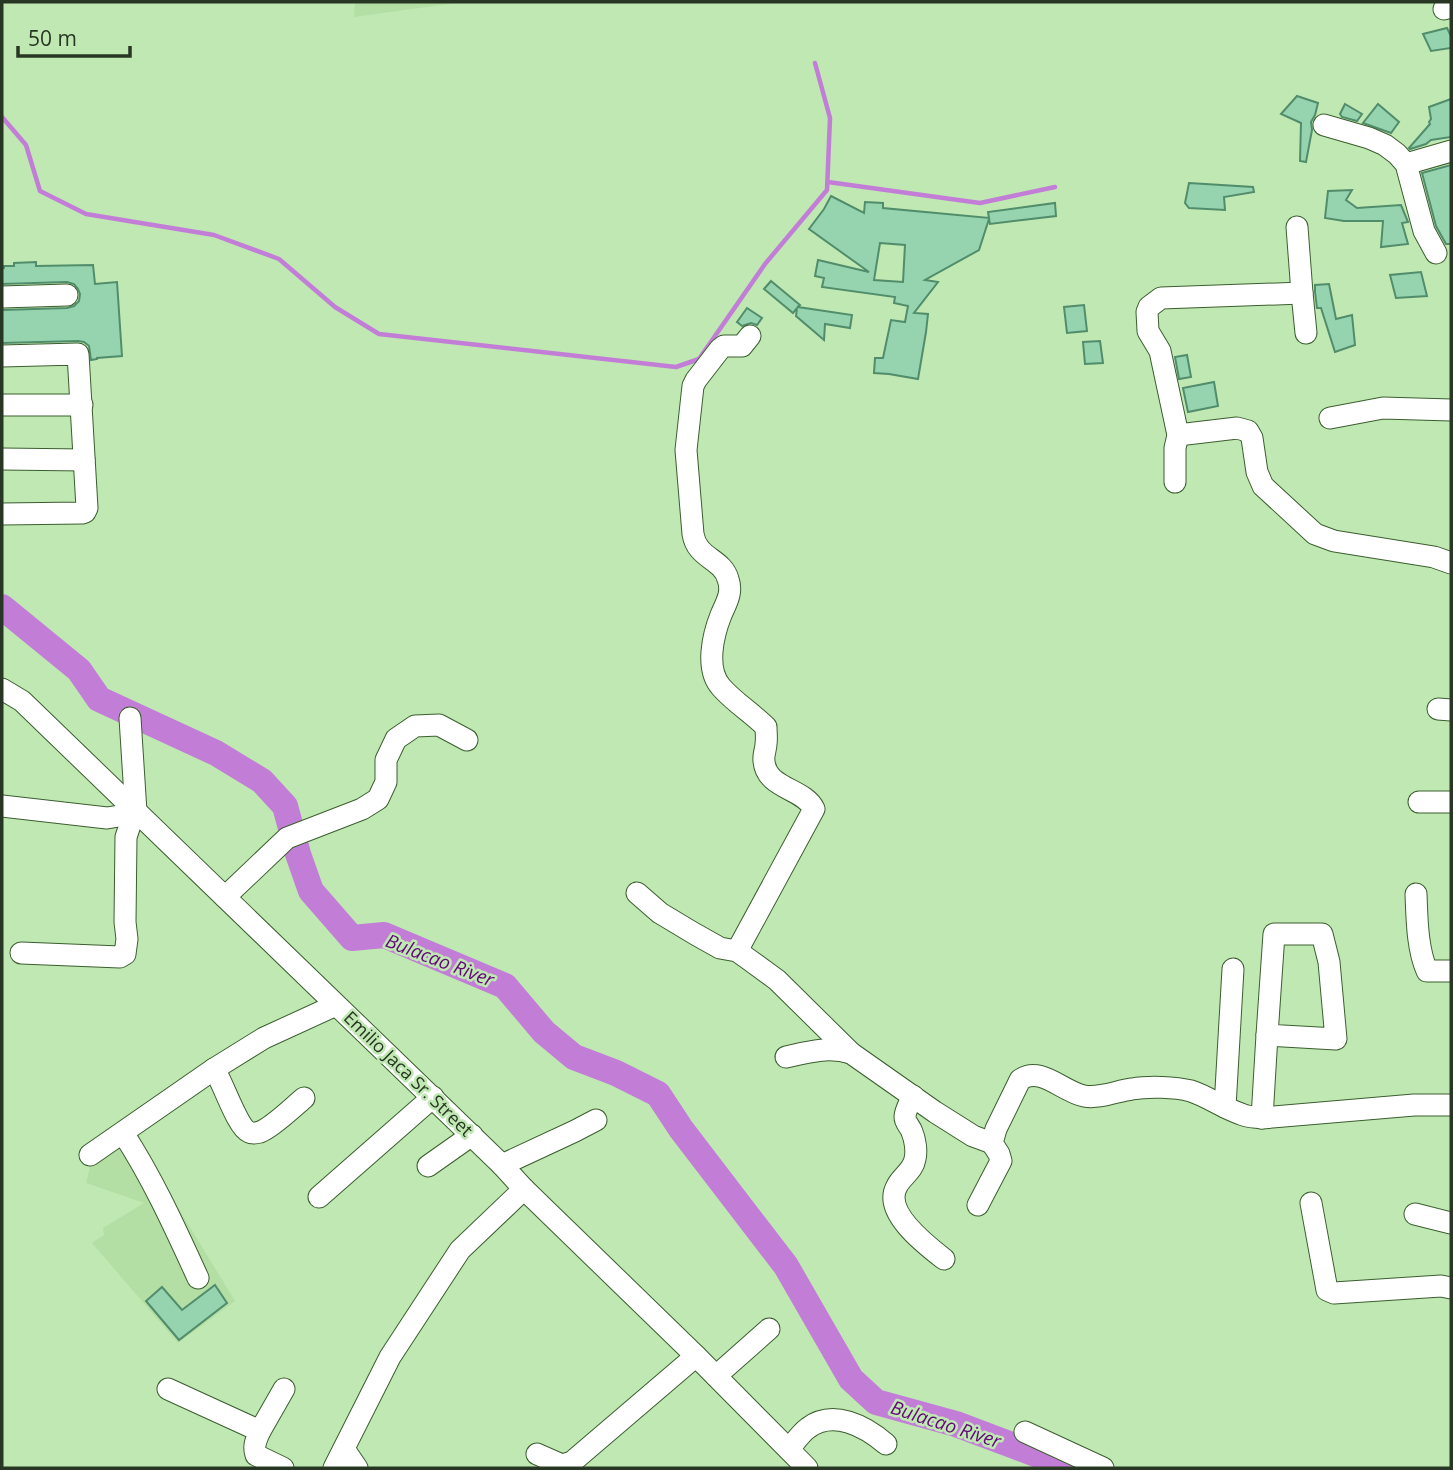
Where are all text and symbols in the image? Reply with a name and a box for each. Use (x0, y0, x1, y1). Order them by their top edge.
scale bar (18, 14, 130, 58)
text: 50 m (28, 24, 77, 52)
water label: Bulacao River (382, 927, 499, 993)
street label: Emilio Jaca Sr. Street (339, 1005, 478, 1141)
water label: Bulacao River (888, 1394, 1006, 1454)

